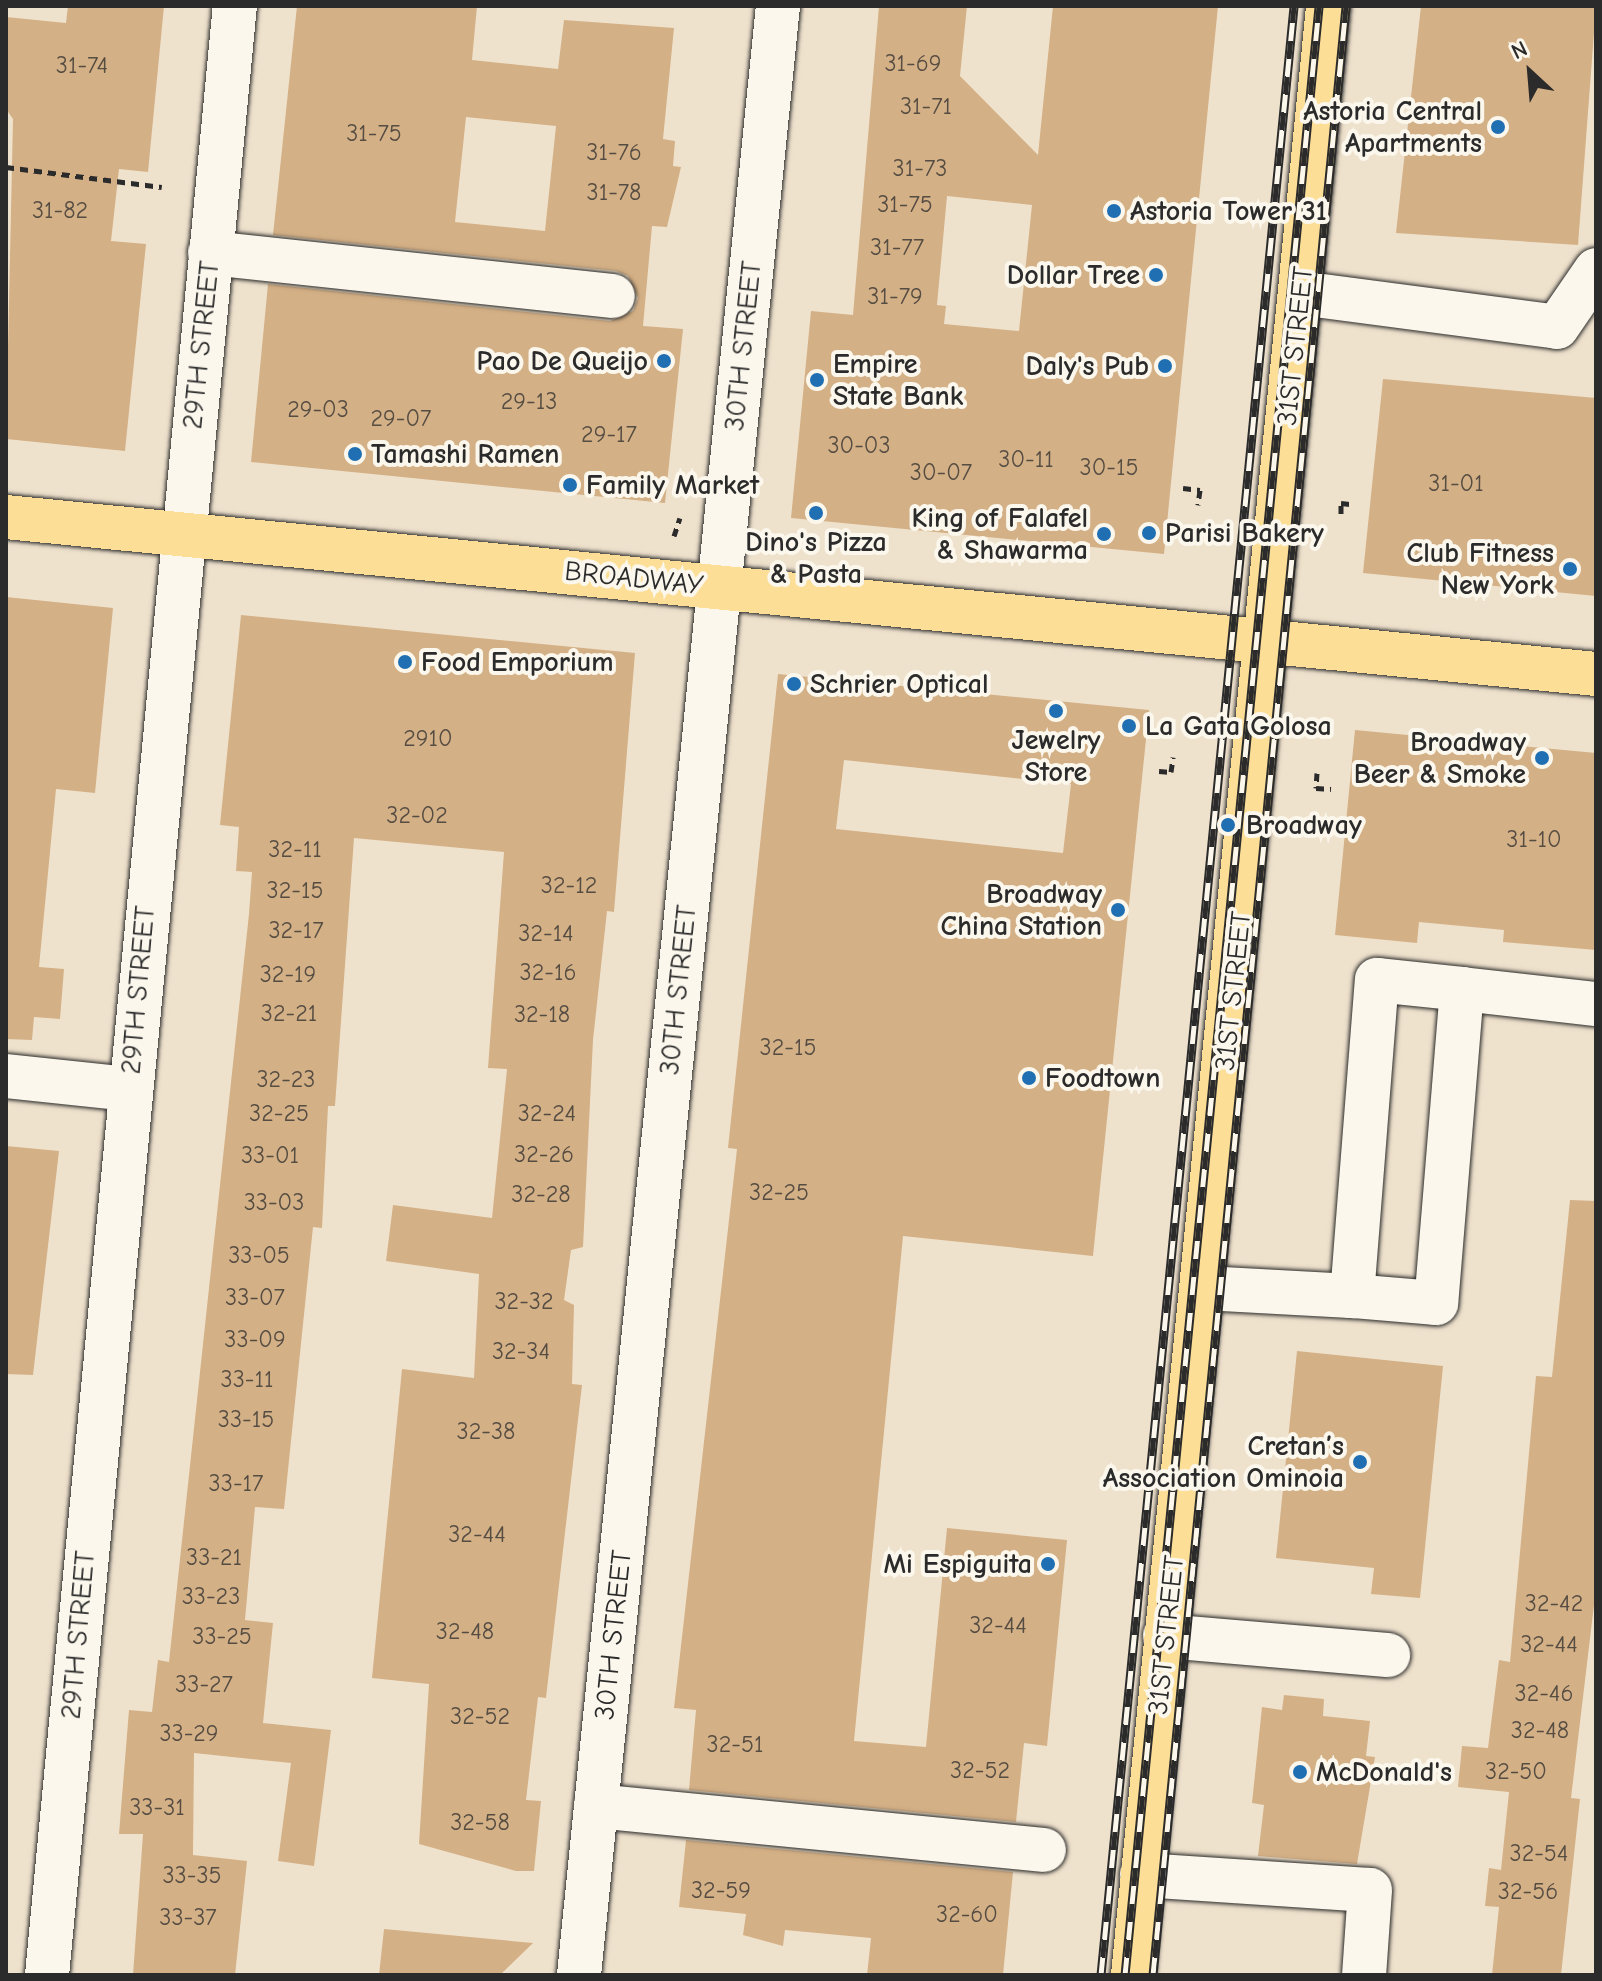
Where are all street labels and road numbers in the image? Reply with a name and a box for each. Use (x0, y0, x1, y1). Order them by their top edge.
street label: 29TH STREET (175, 259, 227, 431)
street label: 30TH STREET (717, 259, 769, 433)
street label: 31ST STREET (1270, 265, 1320, 427)
street label: BROADWAY (563, 554, 705, 602)
street label: 30TH STREET (652, 903, 704, 1077)
street label: 29TH STREET (114, 904, 162, 1076)
street label: 31ST STREET (1208, 910, 1258, 1072)
street label: 30TH STREET (587, 1548, 639, 1722)
street label: 29TH STREET (54, 1549, 102, 1721)
street label: 31ST STREET (1141, 1554, 1191, 1716)

